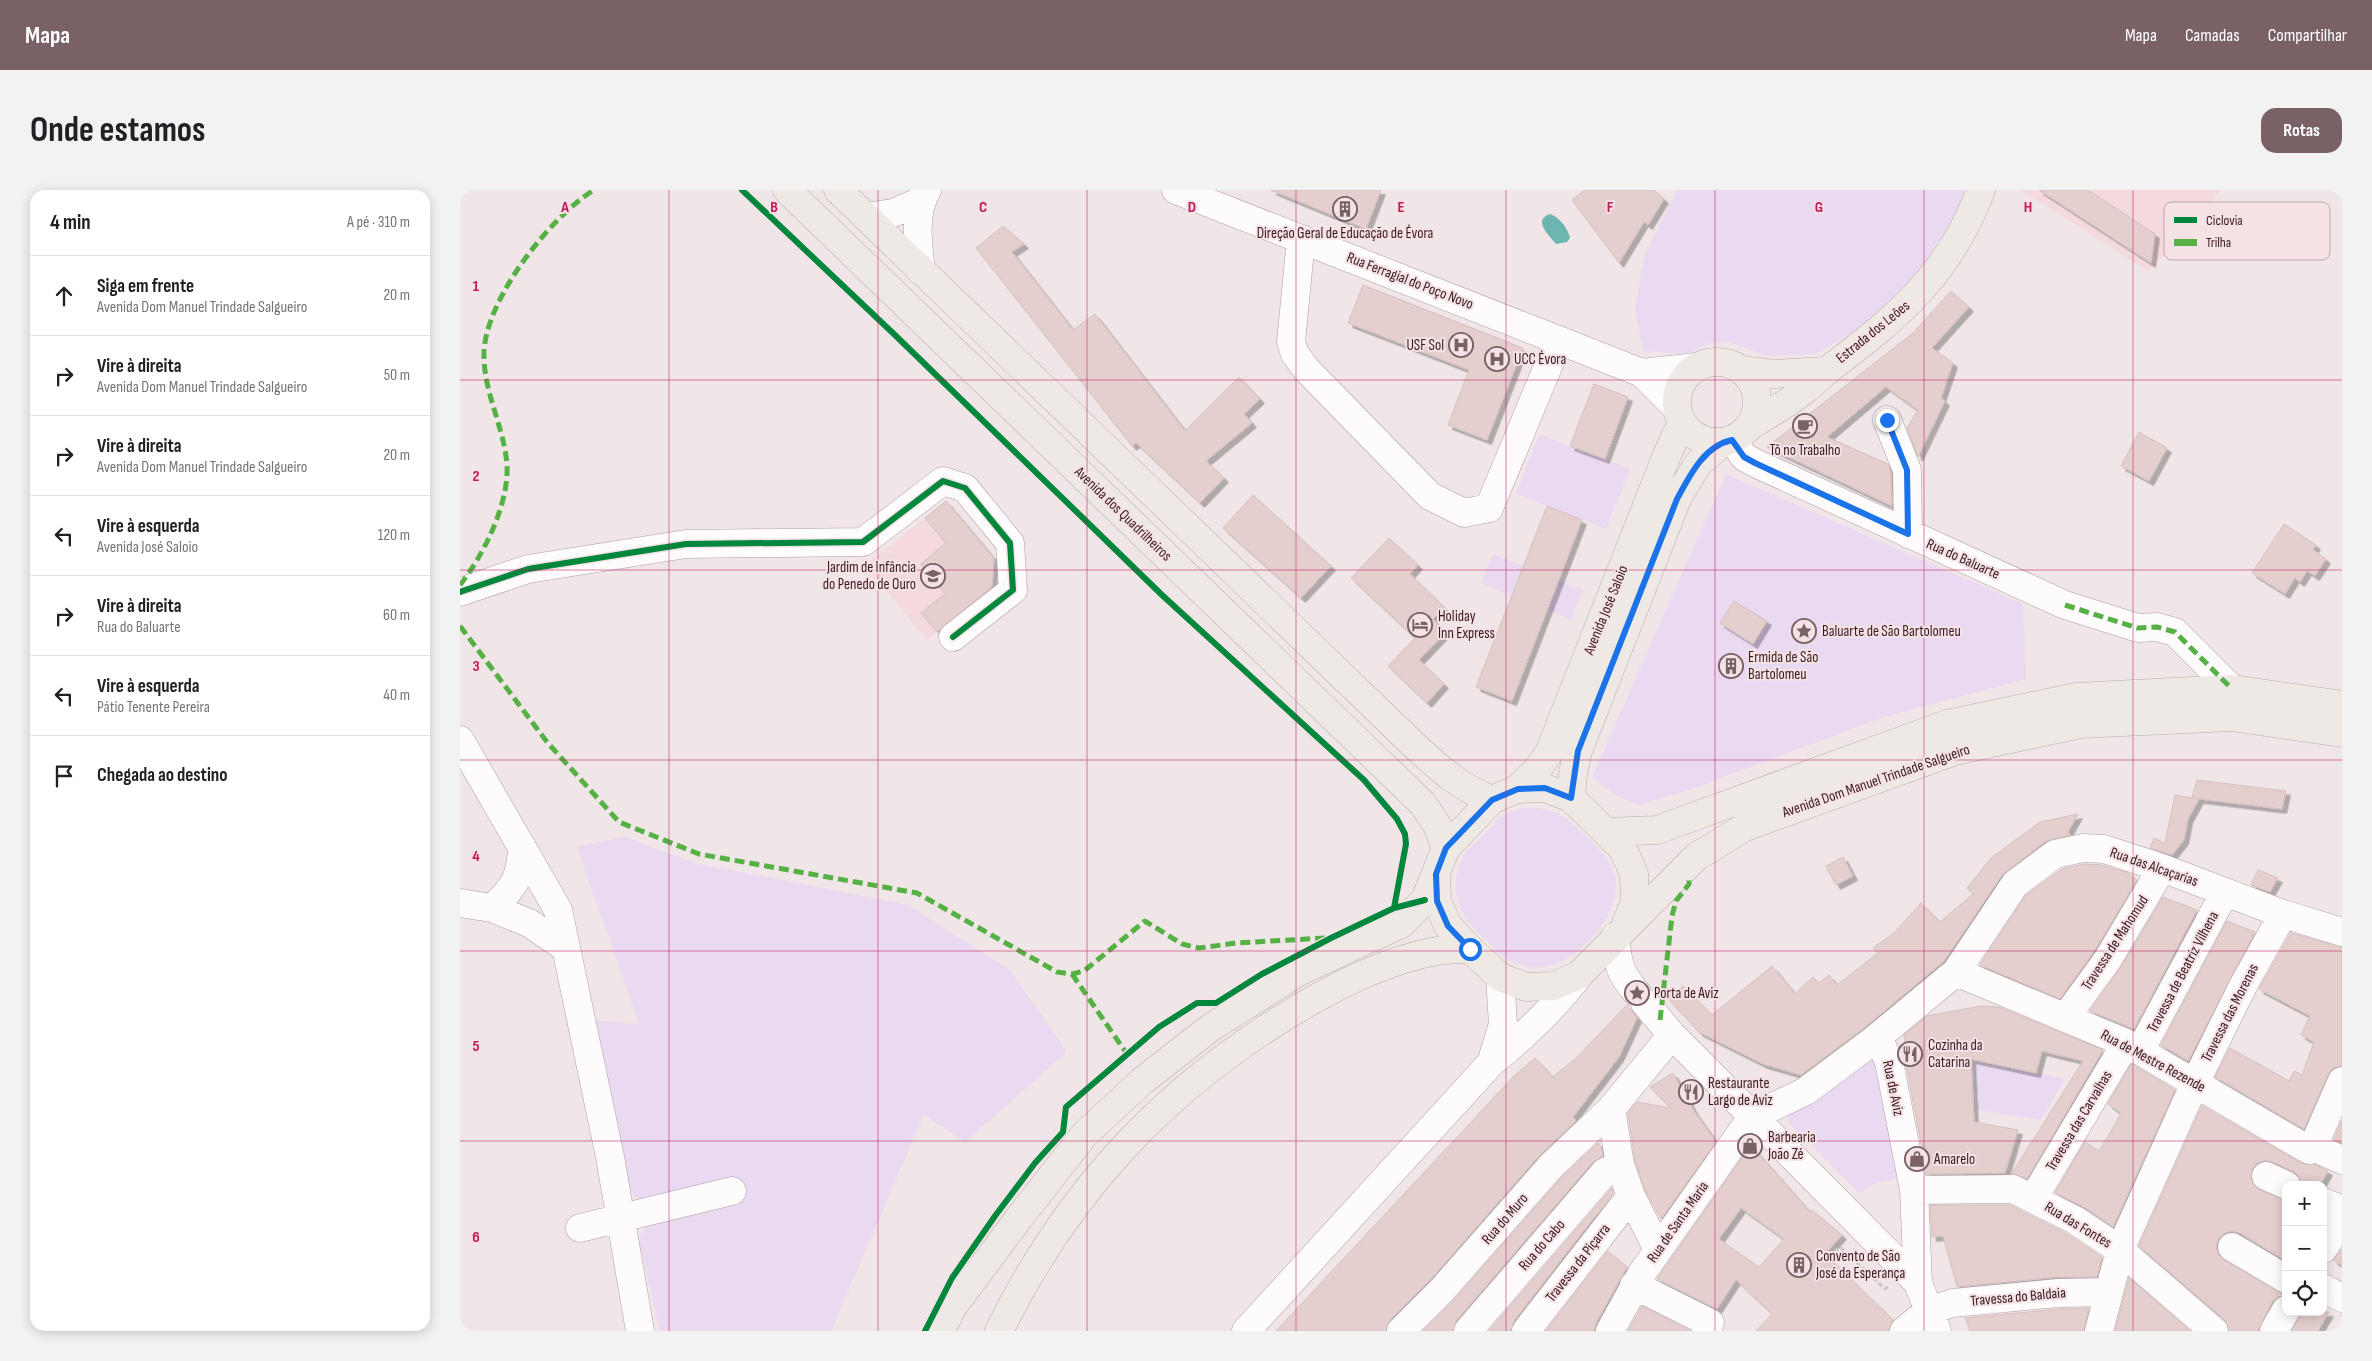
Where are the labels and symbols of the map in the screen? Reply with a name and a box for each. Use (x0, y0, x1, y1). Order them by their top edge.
building icon: Direção Geral de Educação de Évora (1332, 196, 1358, 222)
text: A (560, 198, 569, 217)
text: B (770, 198, 778, 217)
text: C (979, 198, 987, 217)
text: D (1188, 198, 1196, 217)
text: E (1398, 198, 1405, 217)
text: F (1607, 198, 1614, 217)
text: G (1815, 198, 1823, 217)
text: H (2024, 198, 2032, 217)
legend (2164, 202, 2330, 260)
text: Ciclovia (2206, 212, 2243, 229)
place label: Direção Geral de Educação de Évora (1257, 224, 1434, 243)
text: Trilha (2206, 234, 2231, 251)
street label: Rua Ferragial do Poço Novo (1344, 248, 1476, 314)
text: 1 (473, 277, 480, 296)
street label: Estrada dos Leões (1832, 296, 1914, 368)
hospital icon: USF Sol (1448, 332, 1474, 358)
place label: USF Sol (1406, 336, 1444, 355)
hospital icon: UCC Évora (1484, 346, 1510, 372)
place label: UCC Évora (1514, 350, 1566, 369)
route end (1876, 409, 1899, 432)
cafe icon: Tô no Trabalho (1792, 413, 1818, 439)
place label: Tô no Trabalho (1770, 441, 1840, 460)
street label: Avenida dos Quadrilheiros (1070, 462, 1176, 565)
text: 2 (472, 467, 480, 486)
street label: Rua do Baluarte (1923, 534, 2003, 584)
place label: Jardim de Infância do Penedo de Ouro (823, 558, 916, 594)
street label: Avenida José Saloio (1579, 562, 1633, 658)
school or university icon: Jardim de Infância do Penedo de Ouro (920, 563, 946, 589)
place label: Holiday Inn Express (1438, 607, 1495, 643)
hotel icon: Holiday Inn Express (1407, 612, 1433, 638)
place icon: Baluarte de São Bartolomeu (1791, 618, 1817, 644)
place label: Baluarte de São Bartolomeu (1822, 622, 1961, 641)
place label: Ermida de São Bartolomeu (1748, 648, 1818, 684)
building icon: Ermida de São Bartolomeu (1718, 653, 1744, 679)
text: 3 (472, 657, 480, 676)
street label: Avenida Dom Manuel Trindade Salgueiro (1779, 740, 1972, 822)
street label: Rua das Alcaçarias (2107, 843, 2201, 891)
text: 4 (472, 847, 480, 866)
street label: Travessa de Mahomud (2077, 892, 2153, 994)
street label: Travessa de Beatriz Vilhena (2143, 908, 2223, 1036)
route start (1459, 938, 1482, 961)
street label: Travessa das Morenas (2197, 961, 2263, 1065)
place icon: Porta de Aviz (1624, 980, 1650, 1006)
place label: Porta de Aviz (1654, 984, 1719, 1003)
street label: Rua de Mestre Rezende (2097, 1025, 2209, 1097)
place label: Cozinha da Catarina (1928, 1036, 1983, 1072)
text: 5 (472, 1037, 480, 1056)
restaurant icon: Cozinha da Catarina (1897, 1041, 1923, 1067)
street label: Rua de Aviz (1878, 1059, 1908, 1118)
street label: Travessa das Carvalhas (2042, 1067, 2116, 1175)
place label: Restaurante Largo de Aviz (1708, 1074, 1773, 1110)
restaurant icon: Restaurante Largo de Aviz (1678, 1079, 1704, 1105)
place label: Barbearia João Zé (1767, 1128, 1816, 1164)
shop icon: Barbearia João Zé (1737, 1133, 1763, 1159)
shop icon: Amarelo (1904, 1146, 1930, 1172)
place label: Amarelo (1933, 1150, 1975, 1169)
street label: Rua de Santa Maria (1643, 1177, 1713, 1266)
street label: Rua do Muro (1478, 1189, 1532, 1249)
street label: Rua das Fontes (2041, 1197, 2115, 1253)
street label: Rua do Cabo (1515, 1216, 1569, 1274)
street label: Travessa da Piçarra (1541, 1220, 1615, 1306)
text: 6 (472, 1228, 480, 1247)
place label: Convento de São José da Esperança (1815, 1247, 1905, 1283)
building icon: Convento de São José da Esperança (1786, 1252, 1812, 1278)
street label: Travessa do Baldaia (1969, 1283, 2067, 1311)

